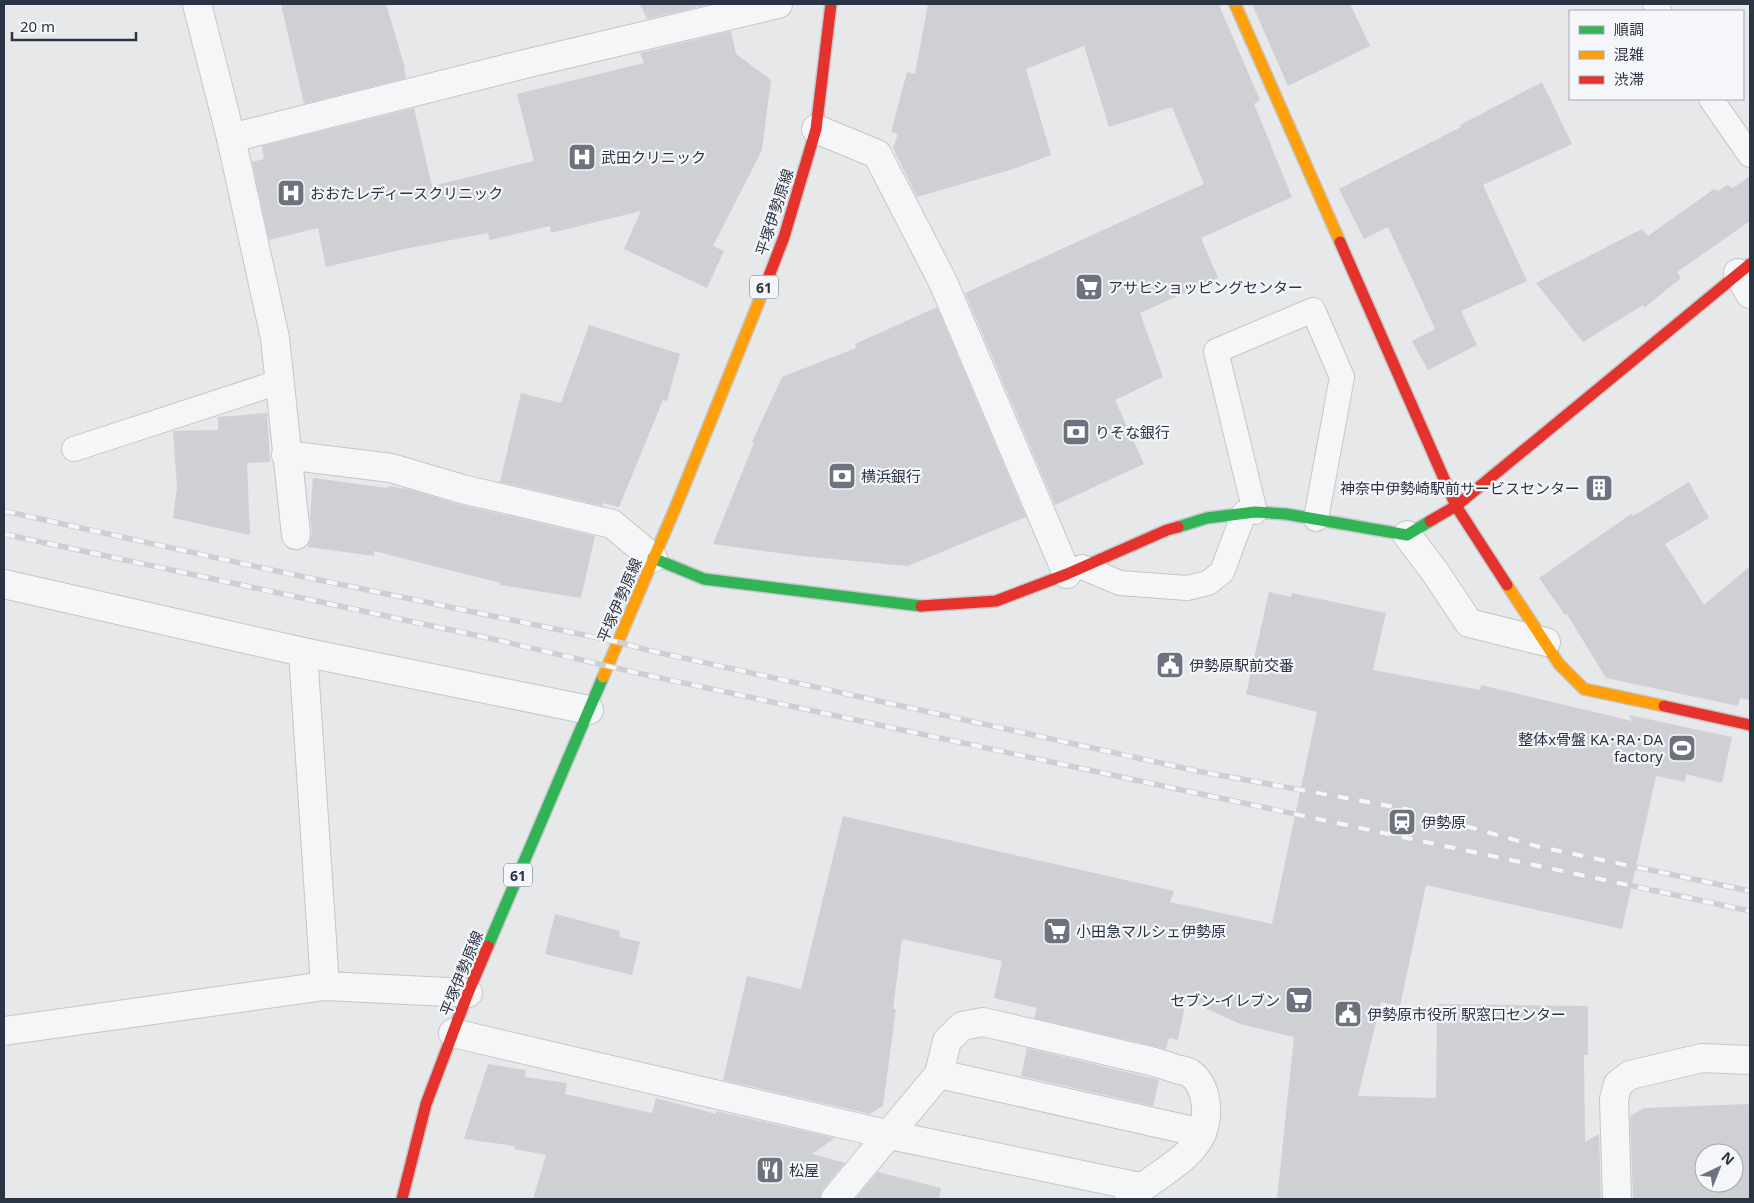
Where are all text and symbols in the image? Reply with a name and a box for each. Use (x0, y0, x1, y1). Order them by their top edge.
scale bar (12, 10, 136, 42)
legend (1569, 10, 1744, 100)
text: 20 m (20, 16, 55, 36)
text: 順調 (1614, 19, 1644, 39)
text: 混雑 (1614, 44, 1644, 64)
text: 渋滞 (1614, 69, 1644, 89)
hospital icon: 武田クリニック (567, 142, 597, 172)
place label: 武田クリニック (601, 147, 706, 167)
street label: 平塚伊勢原線 (751, 166, 797, 258)
hospital icon: おおたレディースクリニック (276, 178, 306, 208)
place label: おおたレディースクリニック (310, 183, 503, 203)
supermarket icon: アサヒショッピングセンター (1074, 272, 1104, 302)
road number: 61 (750, 276, 778, 298)
place label: アサヒショッピングセンター (1108, 277, 1303, 297)
bank icon: りそな銀行 (1061, 417, 1091, 447)
place label: りそな銀行 (1095, 422, 1170, 442)
bank icon: 横浜銀行 (827, 461, 857, 491)
place label: 横浜銀行 (861, 466, 921, 486)
building icon: 神奈中伊勢崎駅前サービスセンター (1584, 473, 1614, 503)
place label: 神奈中伊勢崎駅前サービスセンター (1340, 478, 1580, 498)
street label: 平塚伊勢原線 (592, 555, 646, 645)
public building icon: 伊勢原駅前交番 (1155, 650, 1185, 680)
place label: 伊勢原駅前交番 (1189, 655, 1294, 675)
place label: 整体x骨盤 KA･RA･DA factory (1518, 729, 1663, 766)
sports icon: 整体x骨盤 KA･RA･DA factory (1667, 733, 1697, 763)
station icon: 伊勢原 (1387, 807, 1417, 837)
place label: 伊勢原 (1421, 812, 1466, 832)
road number: 61 (504, 864, 532, 886)
supermarket icon: 小田急マルシェ伊勢原 (1042, 916, 1072, 946)
place label: 小田急マルシェ伊勢原 (1076, 921, 1226, 941)
street label: 平塚伊勢原線 (435, 928, 487, 1018)
supermarket icon: セブン-イレブン (1284, 985, 1314, 1015)
place label: セブン-イレブン (1170, 990, 1280, 1010)
public building icon: 伊勢原市役所 駅窓口センター (1333, 999, 1363, 1029)
place label: 伊勢原市役所 駅窓口センター (1367, 1004, 1566, 1024)
north arrow (1694, 1143, 1744, 1193)
text: N (1718, 1147, 1739, 1169)
restaurant icon: 松屋 (755, 1155, 785, 1185)
place label: 松屋 (789, 1160, 819, 1180)

